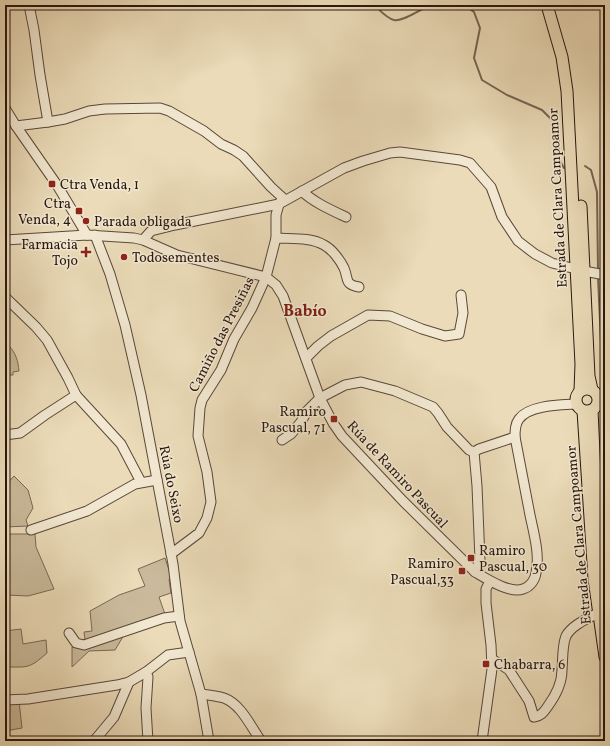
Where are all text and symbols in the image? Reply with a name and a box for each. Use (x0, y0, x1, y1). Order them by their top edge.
street label: Estrada de Clara Campoamor (544, 108, 573, 288)
place label: Ctra Venda, 1 (60, 176, 139, 195)
marker: Ctra Venda, 1 (47, 179, 57, 189)
place label: Ctra Venda, 4 (18, 195, 71, 230)
marker: Ctra Venda, 4 (74, 206, 84, 216)
place label: Parada obligada (94, 213, 192, 232)
marker: Parada obligada (81, 216, 91, 226)
place label: Farmacia Tojo (21, 236, 78, 271)
marker: Farmacia Tojo (81, 247, 91, 257)
place label: Todosementes (132, 249, 219, 268)
marker: Todosementes (119, 252, 129, 262)
street label: Camiño das Presiñas (185, 274, 260, 396)
district label: Babío (283, 301, 327, 323)
place label: Ramiro Pascual, 71 (261, 403, 326, 438)
marker: Ramiro Pascual, 71 (329, 414, 339, 424)
street label: Rúa de Ramiro Pascual (342, 417, 452, 533)
street label: Rúa do Seixo (154, 444, 187, 525)
street label: Estrada de Clara Campoamor (562, 444, 597, 625)
place label: Ramiro Pascual, 30 (479, 542, 547, 577)
marker: Ramiro Pascual, 30 (466, 553, 476, 563)
place label: Ramiro Pascual,33 (390, 555, 454, 590)
marker: Ramiro Pascual,33 (457, 566, 467, 576)
place label: Chabarra, 6 (494, 656, 565, 675)
marker: Chabarra, 6 (481, 659, 491, 669)

